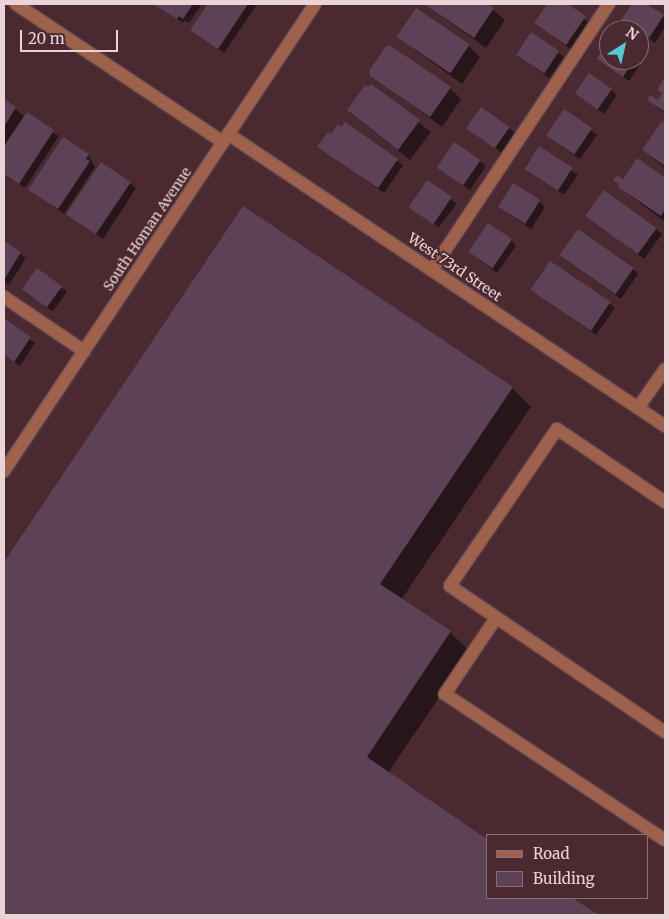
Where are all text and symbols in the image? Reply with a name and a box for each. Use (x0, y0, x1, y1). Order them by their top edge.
scale bar (22, 20, 120, 52)
north arrow (599, 20, 649, 70)
text: N (622, 23, 642, 44)
text: 20 m (28, 29, 65, 48)
street label: South Homan Avenue (99, 164, 195, 294)
street label: West 73rd Street (405, 229, 505, 305)
legend (487, 834, 649, 899)
text: Road (533, 844, 569, 863)
text: Building (533, 869, 595, 888)

